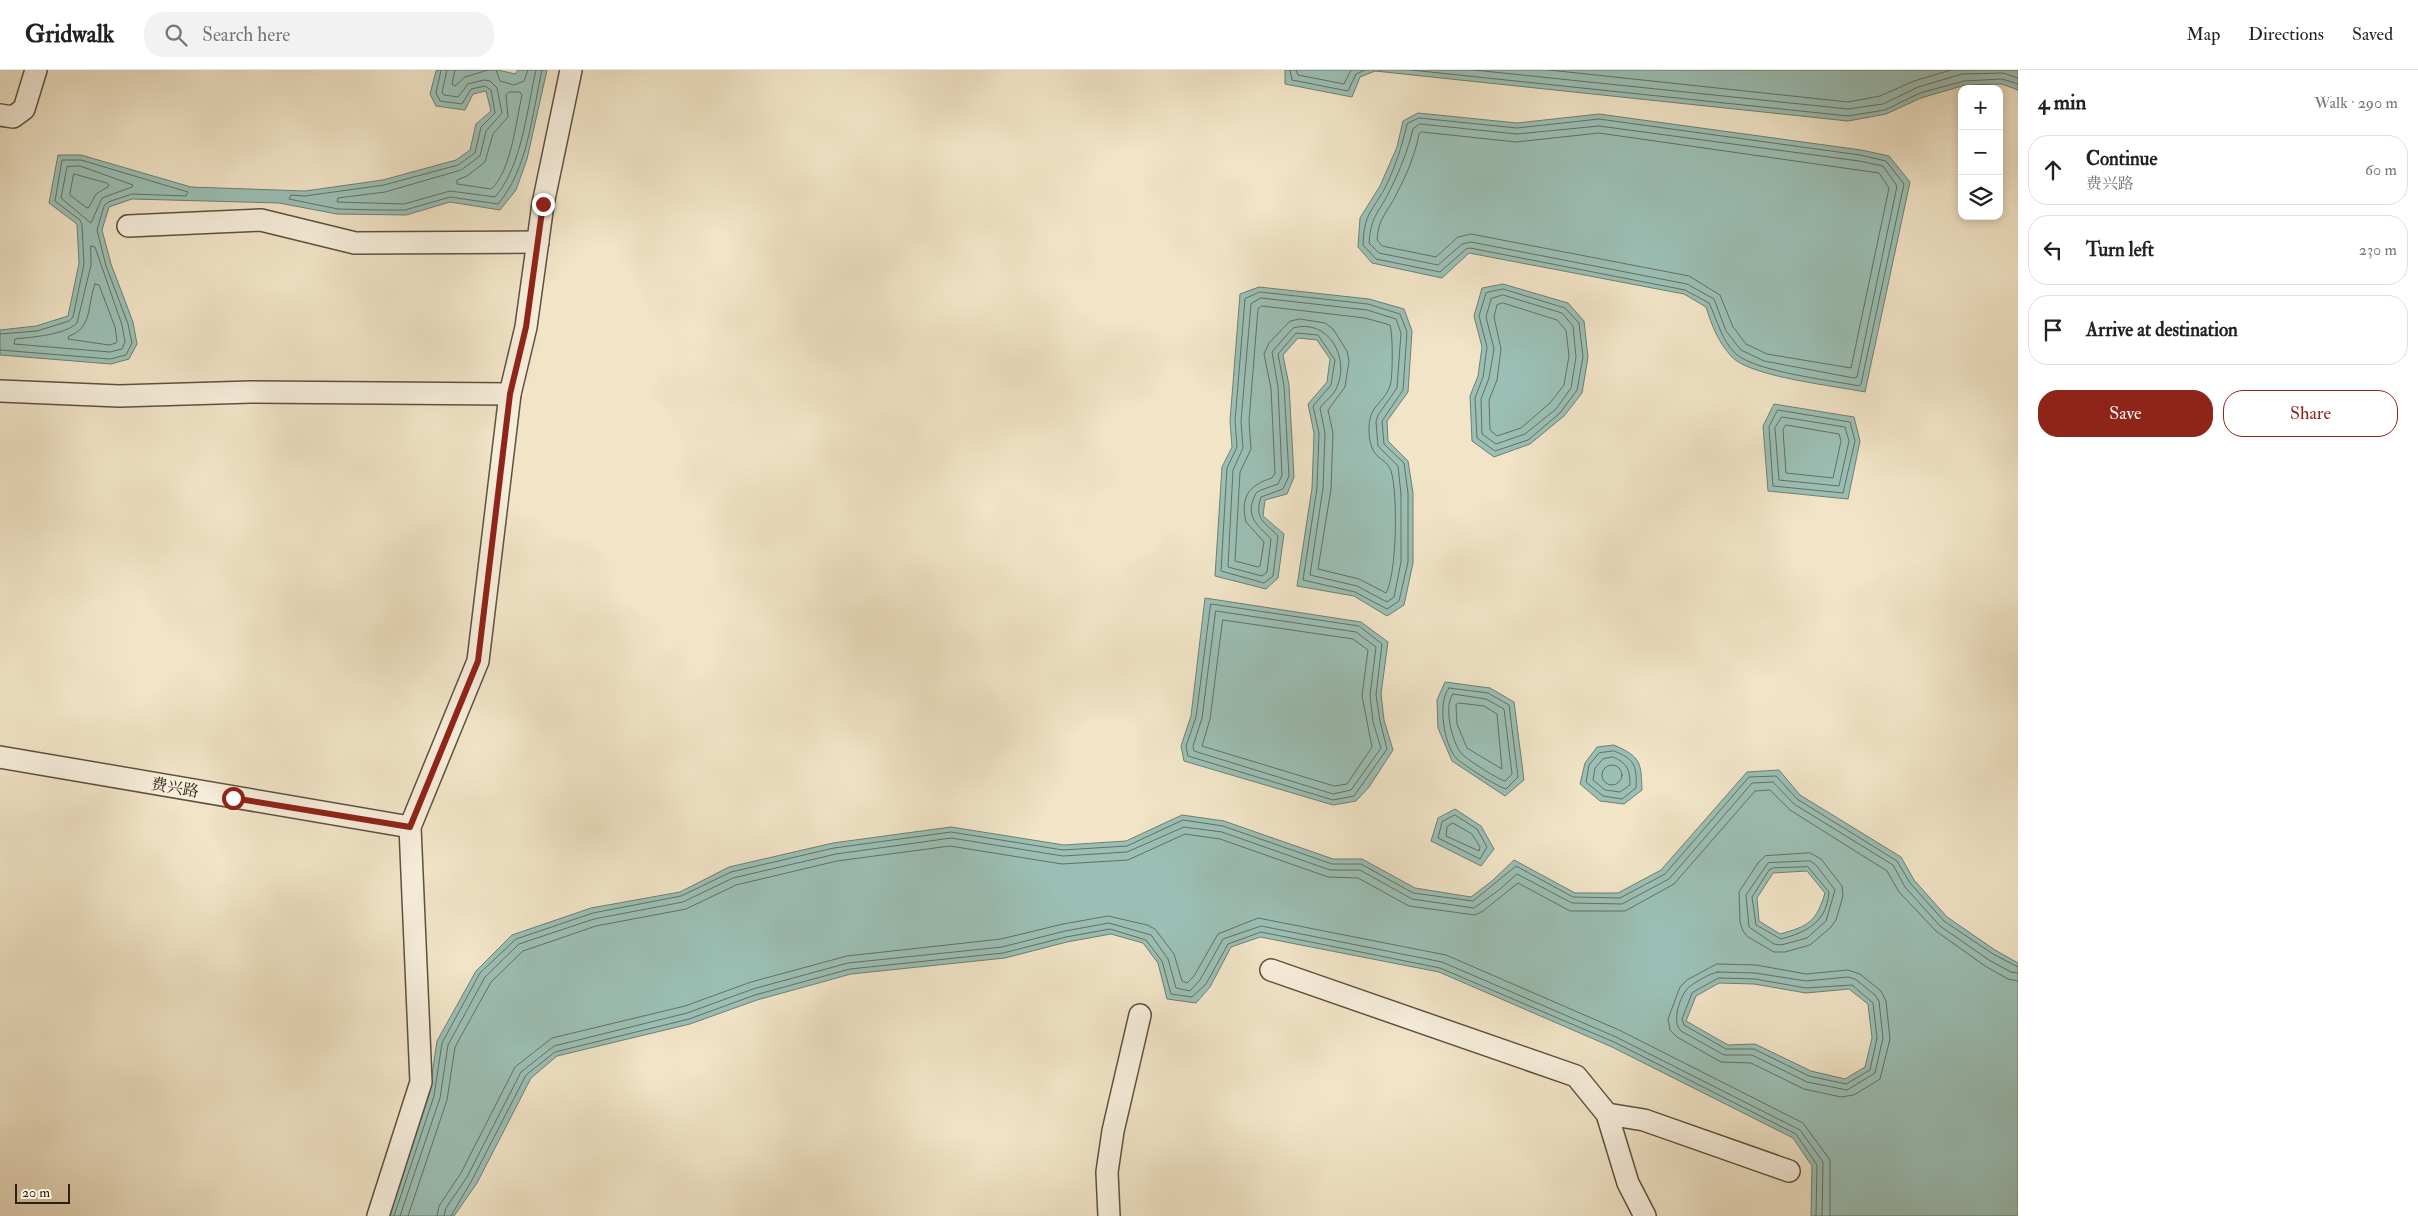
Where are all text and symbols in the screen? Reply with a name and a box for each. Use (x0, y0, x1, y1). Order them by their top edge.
search box (144, 12, 494, 57)
text: Gridwalk (25, 19, 114, 50)
icon: search (162, 21, 190, 49)
text: Search here (202, 23, 290, 47)
text: Map (2187, 23, 2220, 46)
text: Directions (2248, 23, 2324, 46)
text: Saved (2352, 23, 2393, 46)
map controls (1958, 85, 2003, 220)
button: + (1958, 85, 2003, 130)
text: 4 min (2038, 89, 2086, 116)
text: Walk · 290 m (2315, 93, 2398, 113)
button: − (1958, 130, 2003, 175)
text: Continue (2086, 147, 2157, 171)
icon: ahead (2039, 156, 2067, 184)
text: 60 m (2365, 160, 2397, 180)
text: 费兴路 (2086, 174, 2134, 194)
button: layers (1958, 175, 2003, 220)
route end (532, 193, 555, 216)
icon: left (2039, 236, 2067, 264)
text: Turn left (2086, 238, 2154, 262)
text: 230 m (2359, 240, 2397, 260)
icon: arrive (2039, 316, 2067, 344)
text: Arrive at destination (2086, 318, 2238, 342)
button: Save (2038, 390, 2213, 437)
button: Share (2223, 390, 2398, 437)
street label: 费兴路 (150, 774, 200, 802)
route start (222, 787, 245, 810)
scale bar (15, 1181, 70, 1204)
text: 20 m (22, 1184, 50, 1201)

